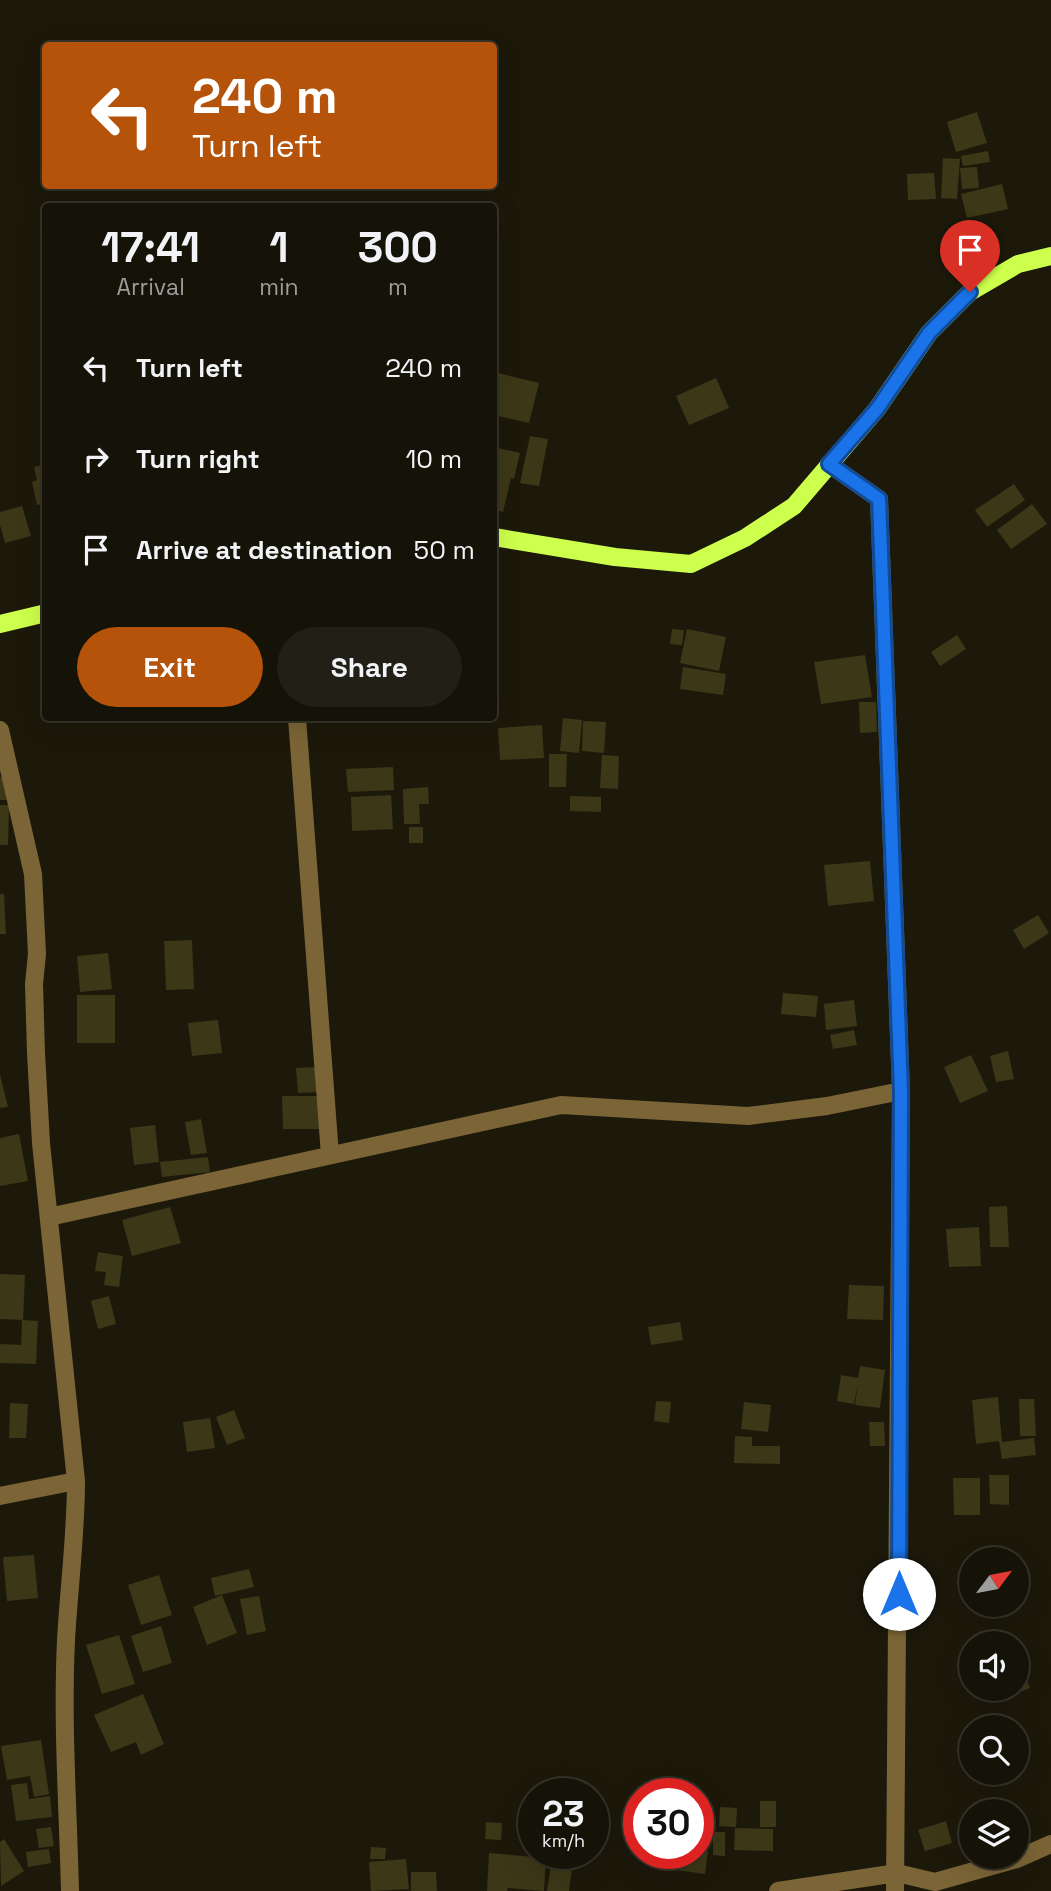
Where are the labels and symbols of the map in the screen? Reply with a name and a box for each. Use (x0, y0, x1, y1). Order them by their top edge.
pin (940, 220, 1000, 292)
north arrow (959, 1547, 1029, 1617)
position arrow (862, 1557, 936, 1631)
speed limit sign: 30 (623, 1778, 714, 1869)

